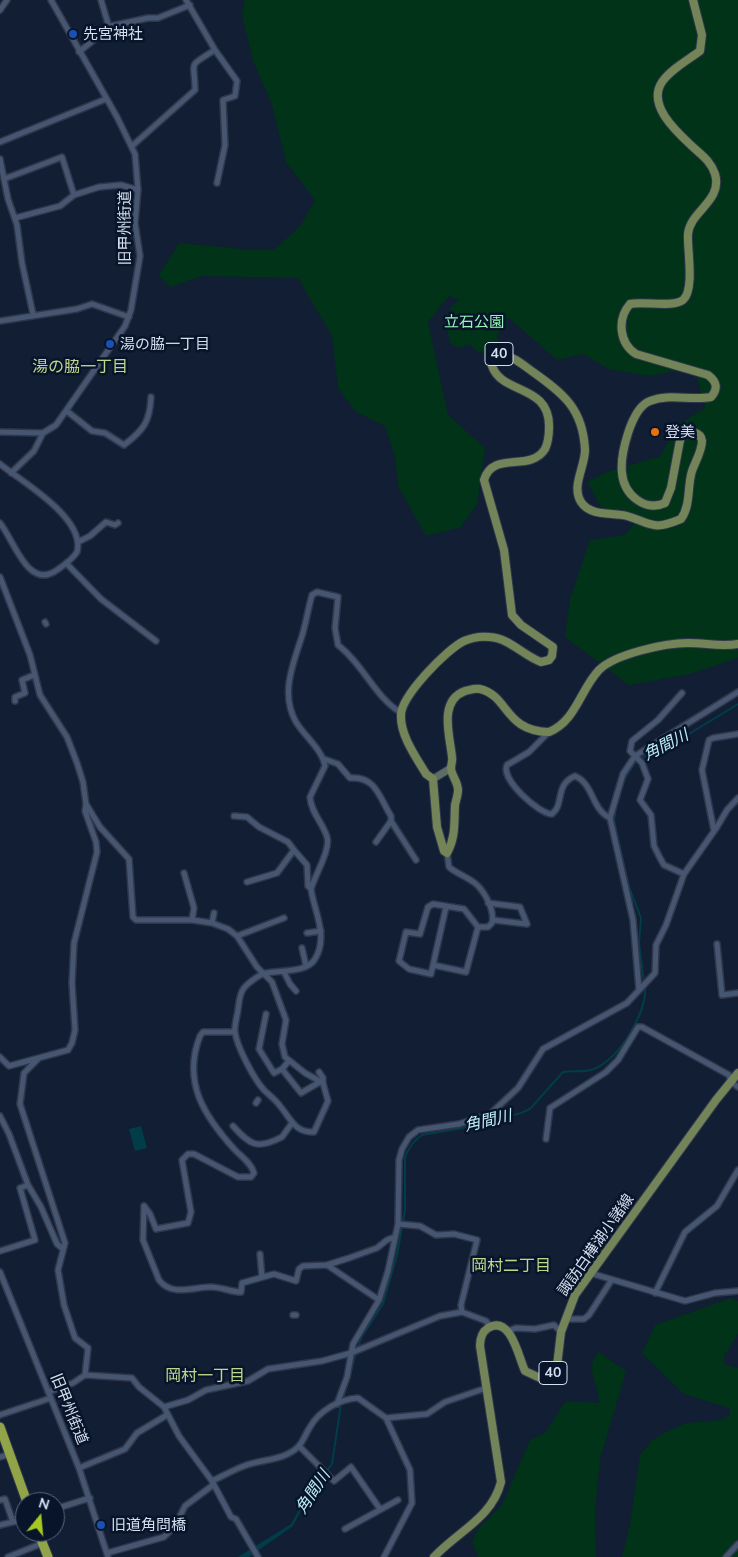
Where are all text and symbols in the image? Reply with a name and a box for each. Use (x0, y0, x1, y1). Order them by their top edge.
place label: 先宮神社 (83, 25, 143, 43)
marker: 先宮神社 (67, 28, 79, 40)
street label: 旧甲州街道 (116, 191, 134, 265)
park label: 立石公園 (444, 313, 504, 331)
place label: 湯の脇一丁目 (120, 335, 210, 353)
marker: 湯の脇一丁目 (104, 338, 116, 350)
road number: 40 (485, 342, 513, 366)
district label: 湯の脇一丁目 (32, 357, 128, 377)
place label: 登美 (665, 423, 695, 441)
marker: 登美 (649, 426, 661, 438)
water label: 角間川 (640, 726, 692, 764)
water label: 角間川 (462, 1106, 514, 1136)
street label: 諏訪白樺湖小諸線 (554, 1191, 638, 1299)
district label: 岡村二丁目 (471, 1256, 551, 1276)
road number: 40 (539, 1362, 567, 1385)
district label: 岡村一丁目 (165, 1366, 245, 1386)
street label: 旧甲州街道 (47, 1371, 91, 1447)
water label: 角間川 (292, 1467, 334, 1517)
north arrow (15, 1492, 65, 1542)
text: N (36, 1493, 52, 1514)
place label: 旧道角問橋 (111, 1516, 186, 1534)
marker: 旧道角問橋 (95, 1519, 107, 1531)

